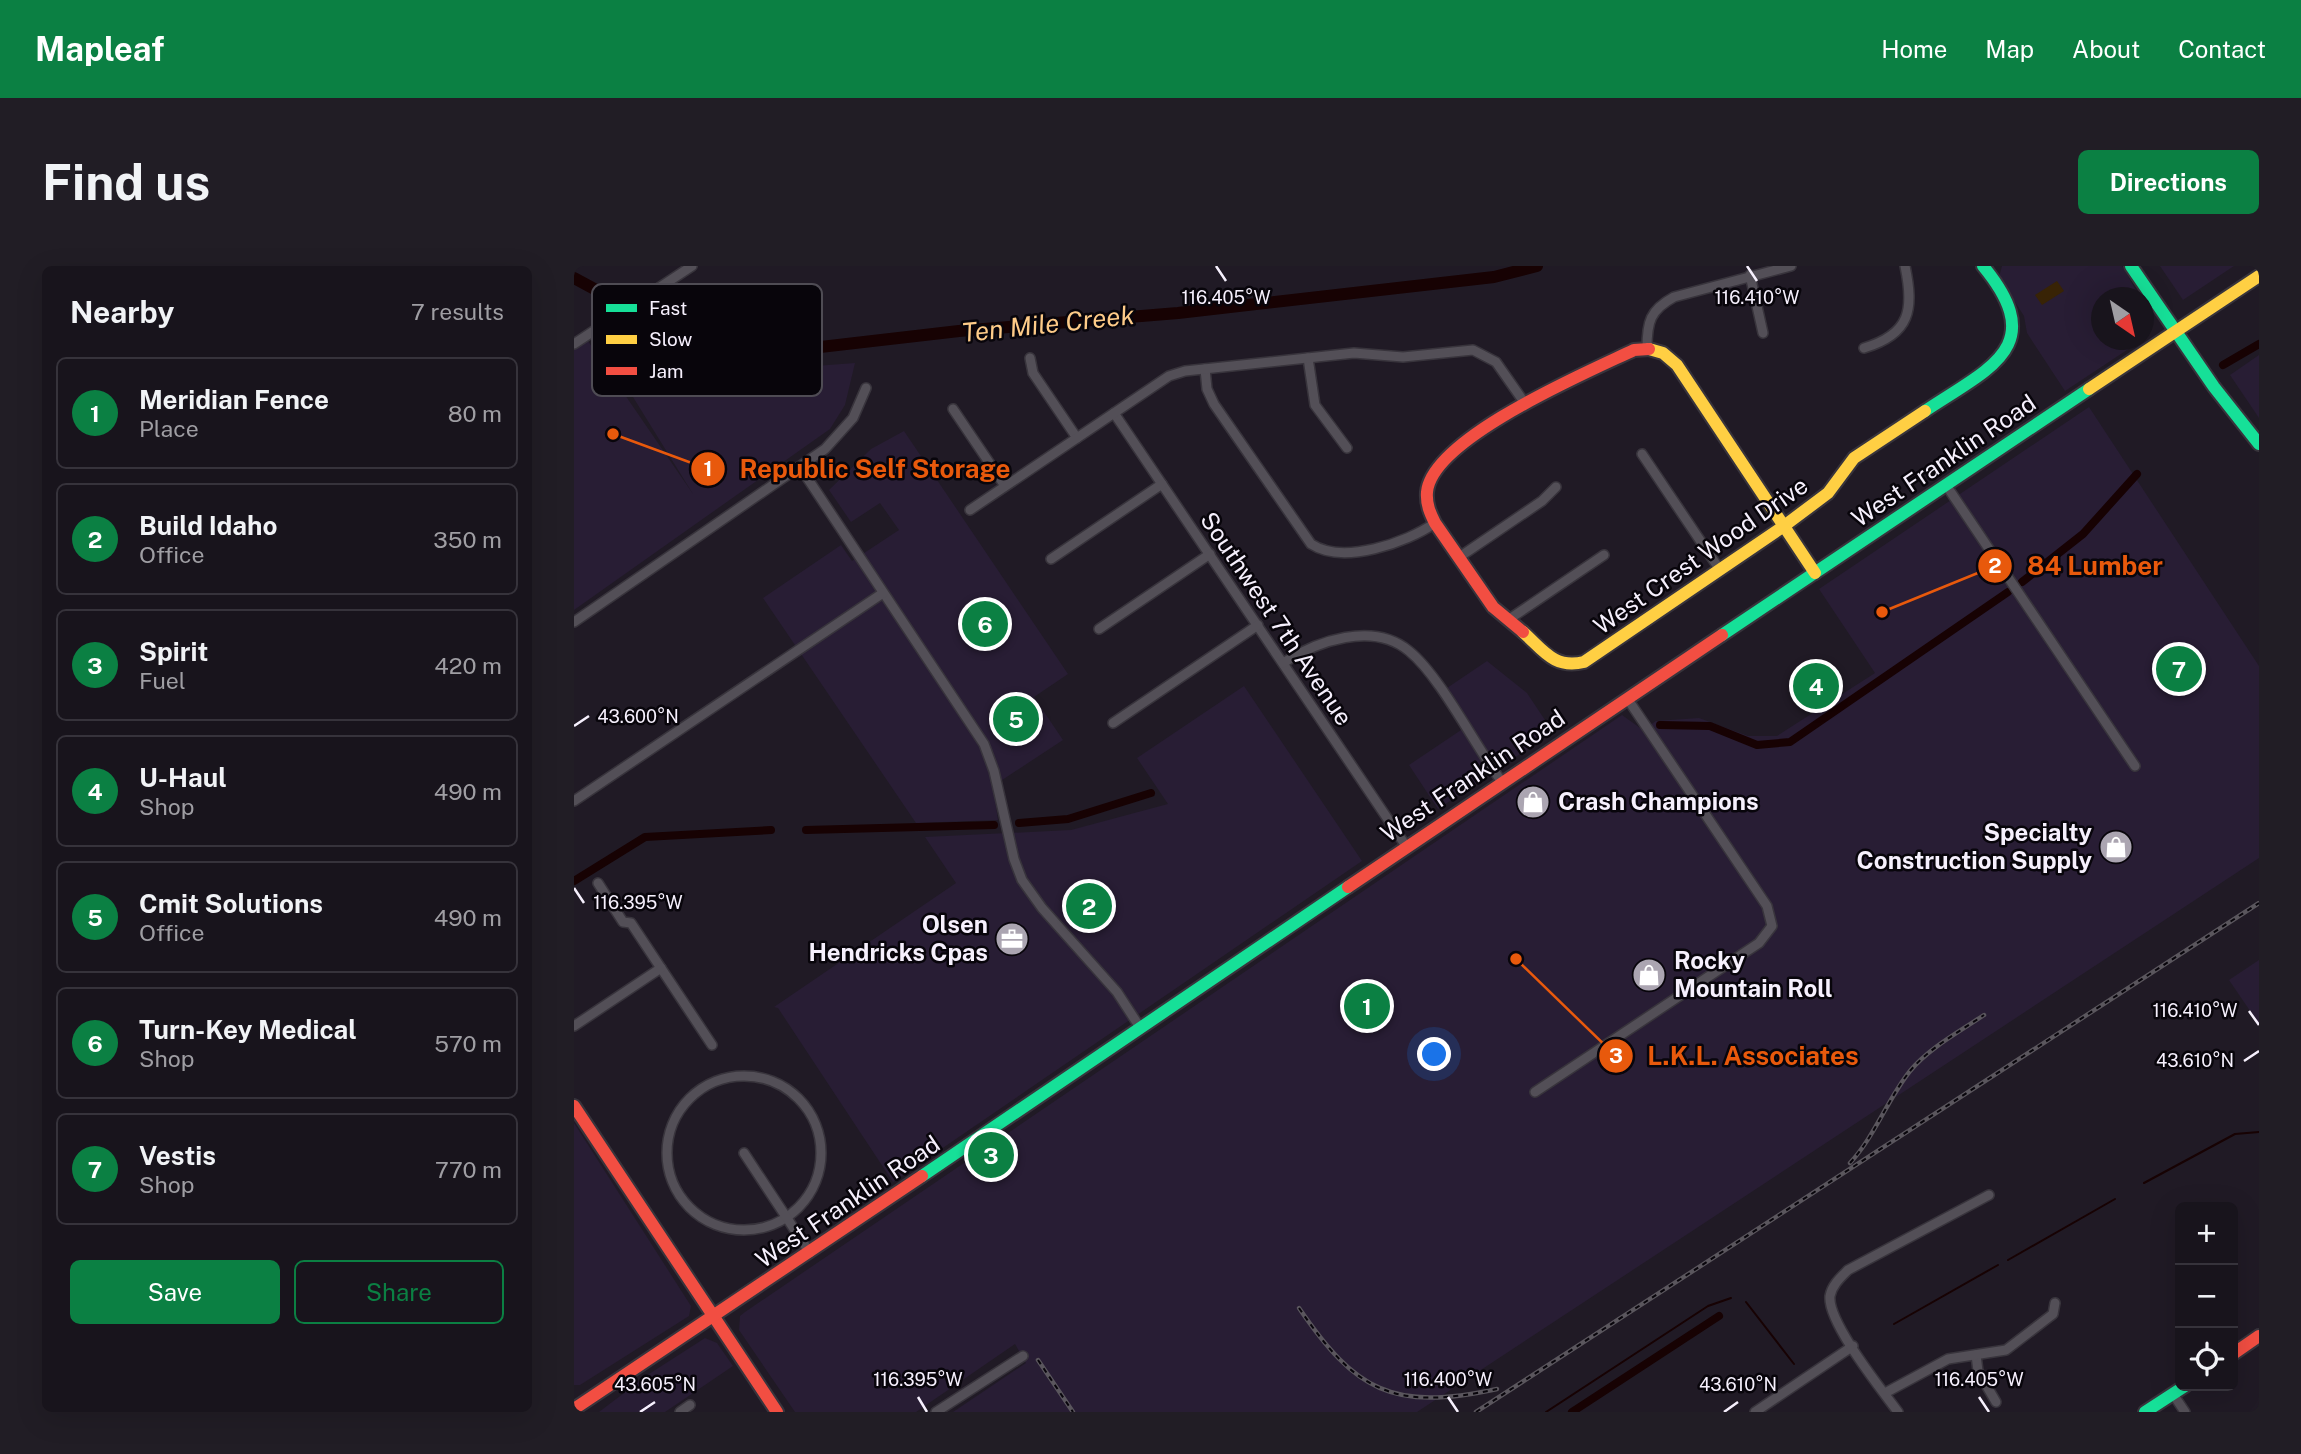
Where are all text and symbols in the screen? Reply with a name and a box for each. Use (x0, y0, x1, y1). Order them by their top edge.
text: Mapleaf (35, 30, 164, 68)
text: Home (1881, 35, 1947, 63)
text: Map (1985, 35, 2034, 63)
text: About (2072, 35, 2140, 63)
text: Contact (2178, 35, 2266, 63)
button: Directions (2078, 150, 2259, 214)
text: Find us (42, 153, 210, 211)
legend (592, 284, 822, 396)
text: 116.405°W (1181, 287, 1271, 308)
text: 116.410°W (1715, 287, 1799, 308)
north arrow (2091, 287, 2154, 350)
text: Nearby (70, 294, 174, 330)
text: Fast (649, 297, 687, 319)
text: 7 results (411, 298, 504, 325)
water label: Ten Mile Creek (960, 299, 1136, 348)
text: Slow (649, 328, 693, 350)
text: Jam (649, 360, 683, 382)
text: Meridian Fence (139, 384, 329, 415)
street label: West Franklin Road (1846, 388, 2041, 532)
text: 1 (90, 400, 100, 427)
text: 80 m (448, 400, 502, 427)
text: Place (139, 415, 199, 442)
callout: Republic Self Storage (690, 445, 1024, 492)
text: Republic Self Storage (739, 453, 1011, 484)
text: 1 (704, 456, 713, 481)
street label: West Crest Wood Drive (1588, 471, 1813, 640)
street label: Southwest 7th Avenue (1195, 506, 1359, 730)
text: Build Idaho (139, 510, 277, 541)
text: 2 (88, 526, 102, 553)
text: 350 m (433, 526, 502, 553)
text: Office (139, 541, 205, 568)
callout: 84 Lumber (1978, 543, 2177, 590)
text: 84 Lumber (2027, 550, 2163, 581)
text: 2 (1988, 553, 2002, 578)
pin: 6 (962, 598, 1008, 650)
text: Spirit (139, 636, 208, 667)
pin: 7 (2156, 643, 2202, 695)
text: 3 (87, 652, 103, 679)
text: 420 m (434, 652, 502, 679)
pin: 4 (1793, 660, 1839, 712)
text: Fuel (139, 667, 186, 694)
pin: 5 (993, 693, 1039, 745)
street label: West Franklin Road (1375, 703, 1570, 847)
text: 43.600°N (597, 706, 679, 727)
text: U-Haul (139, 762, 227, 793)
text: 4 (87, 778, 103, 805)
text: 490 m (434, 778, 502, 805)
shop icon: Crash Champions (1514, 783, 1552, 821)
place label: Crash Champions (1558, 787, 1759, 815)
text: Shop (139, 793, 194, 820)
place label: Specialty Construction Supply (1857, 818, 2092, 874)
shop icon: Specialty Construction Supply (2097, 828, 2135, 866)
pin: 2 (1066, 880, 1112, 932)
text: Cmit Solutions (139, 888, 323, 919)
text: 116.395°W (593, 892, 683, 913)
text: 5 (87, 904, 103, 931)
text: 490 m (434, 904, 502, 931)
place label: Olsen Hendricks Cpas (809, 910, 988, 966)
text: Office (139, 919, 205, 946)
office icon: Olsen Hendricks Cpas (993, 920, 1031, 958)
place label: Rocky Mountain Roll (1674, 946, 1833, 1002)
shop icon: Rocky Mountain Roll (1630, 956, 1668, 994)
pin: 1 (1344, 980, 1390, 1032)
text: 116.410°W (2153, 1000, 2237, 1021)
text: Turn-Key Medical (139, 1014, 357, 1045)
text: 6 (87, 1030, 103, 1057)
text: 570 m (434, 1030, 502, 1057)
callout: L.K.L. Associates (1598, 1032, 1873, 1079)
your location (1417, 1037, 1451, 1071)
text: L.K.L. Associates (1647, 1040, 1859, 1071)
text: 3 (1609, 1043, 1623, 1068)
text: Shop (139, 1045, 194, 1072)
text: 43.610°N (2156, 1050, 2234, 1071)
street label: West Franklin Road (750, 1129, 945, 1273)
pin: 3 (968, 1129, 1014, 1181)
text: Vestis (139, 1140, 216, 1171)
text: 7 (88, 1156, 102, 1183)
text: 770 m (435, 1156, 502, 1183)
text: Shop (139, 1171, 194, 1198)
map controls (2175, 1202, 2238, 1391)
button: + (2175, 1202, 2238, 1265)
button: Save (70, 1260, 280, 1324)
button: Share (294, 1260, 504, 1324)
button: − (2175, 1265, 2238, 1328)
button: locate (2175, 1328, 2238, 1391)
text: 116.395°W (873, 1369, 963, 1390)
text: 116.400°W (1404, 1369, 1492, 1390)
text: 116.405°W (1934, 1369, 2024, 1390)
text: 43.605°N (614, 1374, 696, 1395)
text: 43.610°N (1699, 1374, 1777, 1395)

